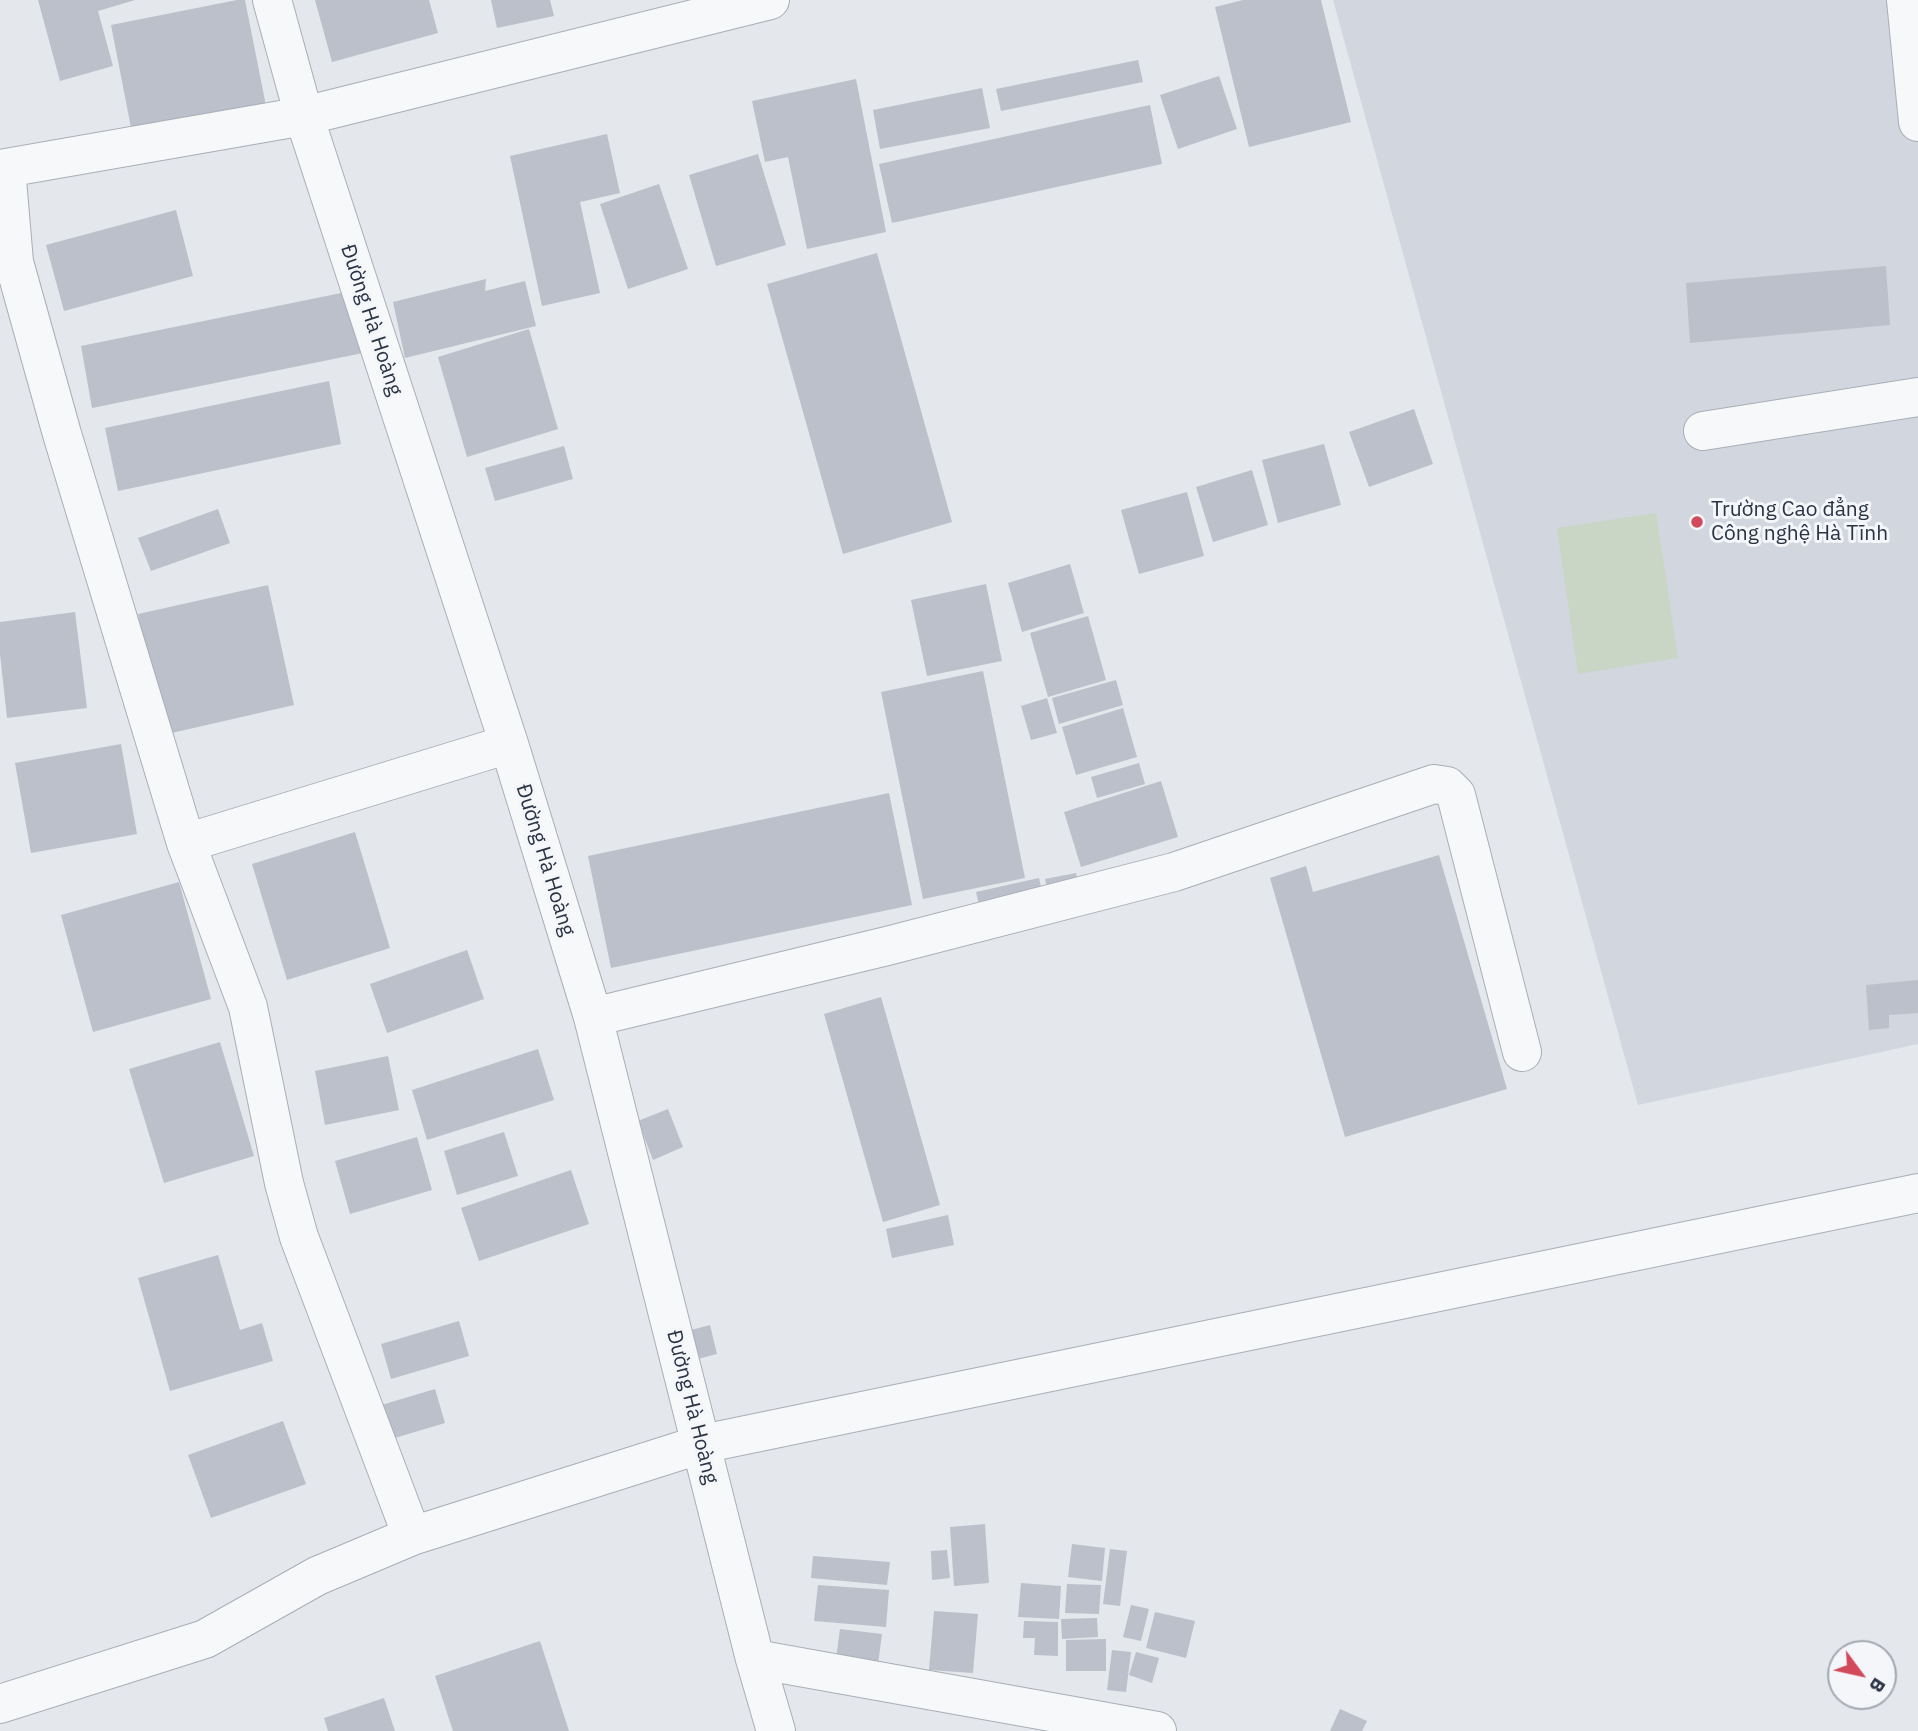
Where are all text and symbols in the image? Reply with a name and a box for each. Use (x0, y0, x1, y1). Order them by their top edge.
street label: Đường Hà Hoàng (335, 241, 407, 399)
place label: Trường Cao đẳng Công nghệ Hà Tĩnh (1711, 497, 1888, 547)
marker: Trường Cao đẳng Công nghệ Hà Tĩnh (1689, 514, 1705, 530)
street label: Đường Hà Hoàng (510, 781, 580, 939)
street label: Đường Hà Hoàng (661, 1327, 723, 1487)
north arrow (1827, 1640, 1897, 1710)
text: B (1864, 1673, 1891, 1697)

